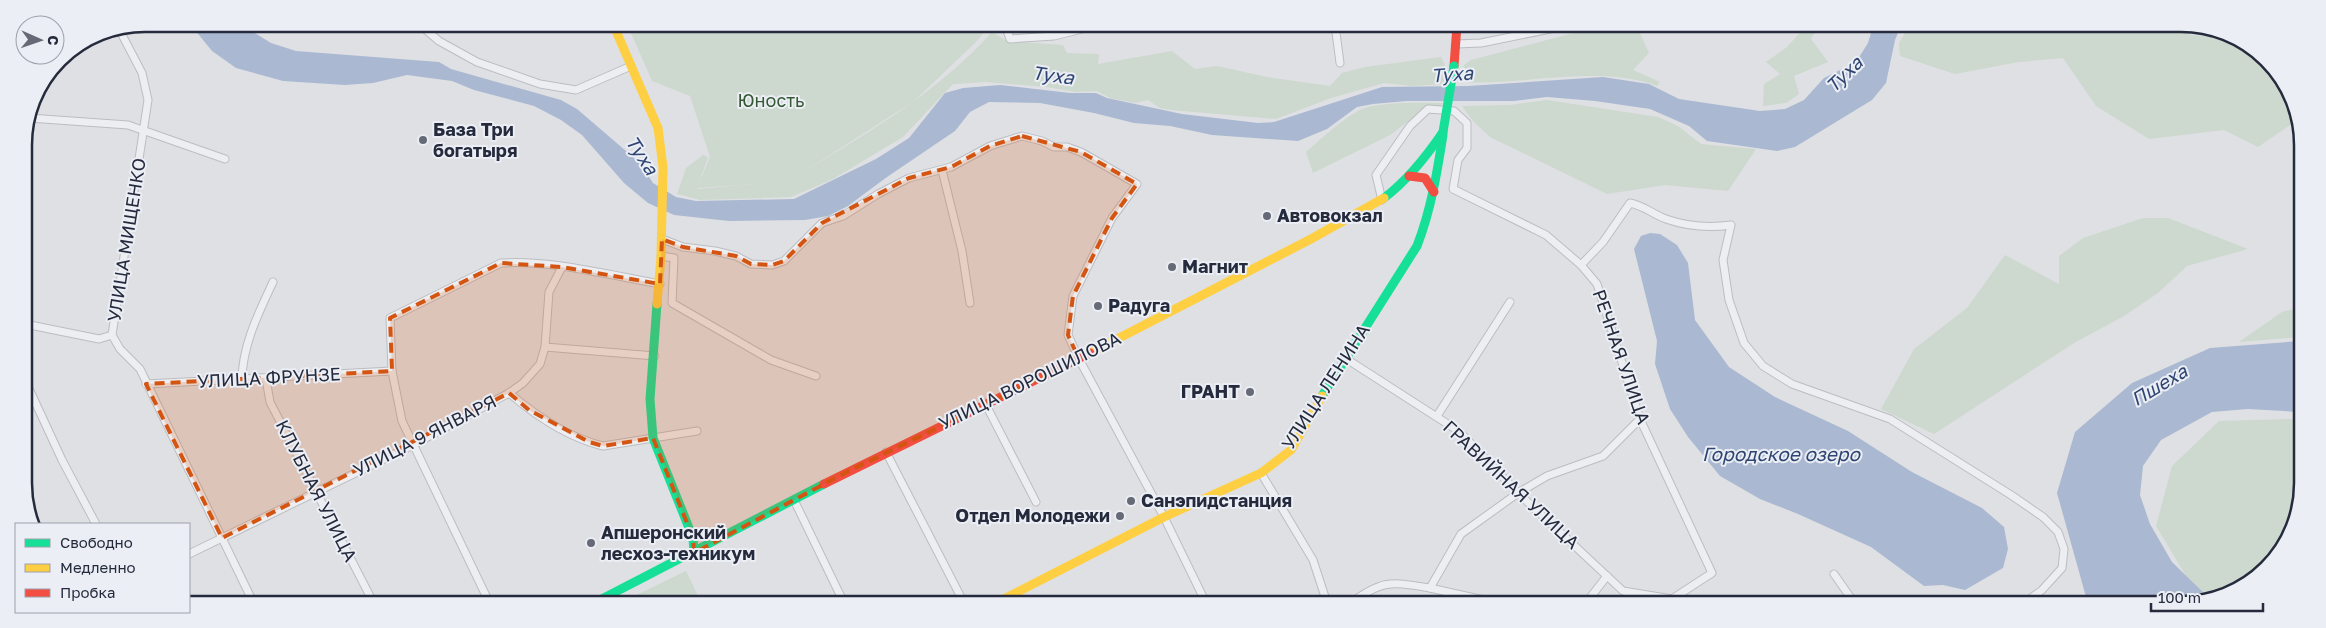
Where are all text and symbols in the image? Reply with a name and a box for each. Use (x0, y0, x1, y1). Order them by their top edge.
north arrow (15, 15, 65, 65)
text: С (45, 35, 62, 46)
water label: Туха (1821, 50, 1868, 97)
water label: Туха (1031, 60, 1077, 89)
water label: Туха (1430, 60, 1475, 86)
park label: Юность (738, 89, 804, 111)
place label: База Три богатыря (433, 118, 517, 161)
water label: Туха (621, 131, 664, 180)
marker: База Три богатыря (417, 134, 429, 146)
street label: УЛИЦА МИЩЕНКО (102, 156, 150, 323)
place label: Автовокзал (1277, 204, 1383, 226)
marker: Автовокзал (1261, 210, 1273, 222)
place label: Магнит (1182, 255, 1248, 277)
marker: Магнит (1166, 261, 1178, 273)
street label: РЕЧНАЯ УЛИЦА (1589, 286, 1655, 427)
place label: Радуга (1108, 294, 1170, 316)
marker: Радуга (1092, 300, 1104, 312)
street label: УЛИЦА ЛЕНИНА (1276, 320, 1374, 453)
street label: УЛИЦА ВОРОШИЛОВА (935, 326, 1124, 434)
water label: Пшеха (2127, 358, 2192, 410)
street label: УЛИЦА ФРУНЗЕ (197, 362, 341, 392)
place label: ГРАНТ (1181, 380, 1240, 402)
marker: ГРАНТ (1244, 386, 1256, 398)
street label: УЛИЦА 9 ЯНВАРЯ (349, 390, 500, 481)
street label: ГРАВИЙНАЯ УЛИЦА (1439, 415, 1584, 553)
street label: КЛУБНАЯ УЛИЦА (272, 416, 362, 565)
water label: Городское озеро (1702, 442, 1862, 465)
place label: Санэпидстанция (1141, 489, 1292, 511)
marker: Санэпидстанция (1125, 495, 1137, 507)
place label: Отдел Молодежи (955, 504, 1110, 526)
marker: Отдел Молодежи (1114, 510, 1126, 522)
place label: Апшеронский лесхоз-техникум (601, 521, 755, 564)
legend (15, 523, 190, 613)
text: Свободно (60, 533, 133, 551)
marker: Апшеронский лесхоз-техникум (585, 537, 597, 549)
text: Медленно (60, 558, 136, 576)
scale bar (2151, 580, 2264, 612)
text: Пробка (60, 583, 115, 601)
text: 100 m (2158, 588, 2201, 606)

